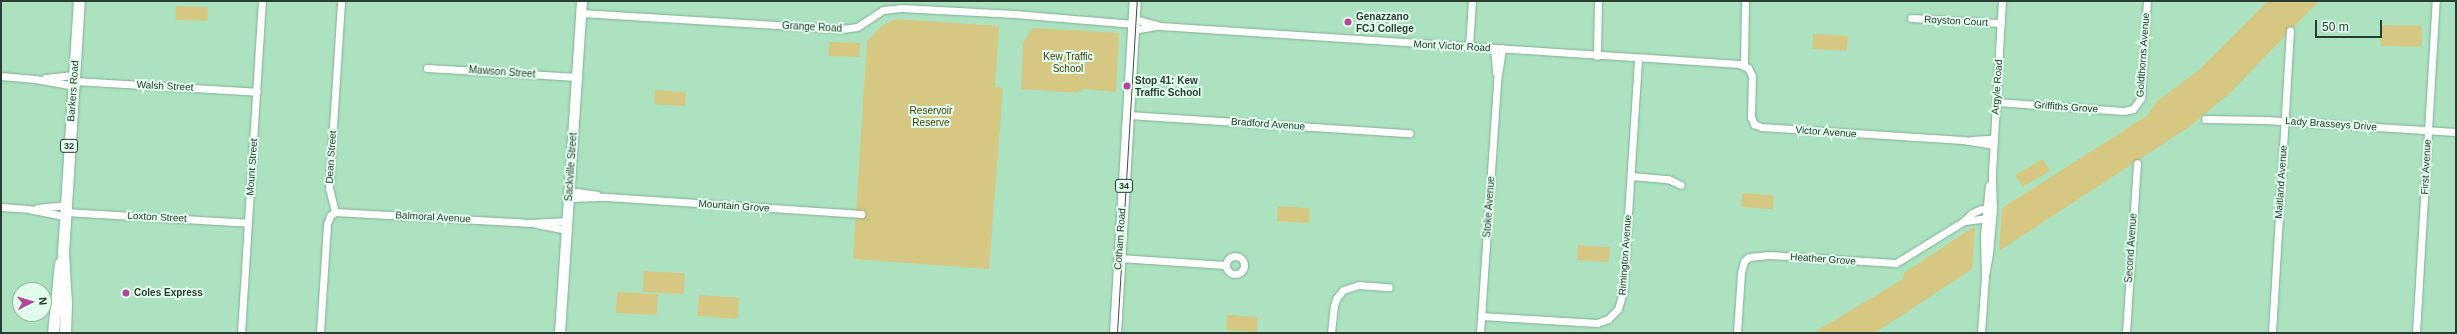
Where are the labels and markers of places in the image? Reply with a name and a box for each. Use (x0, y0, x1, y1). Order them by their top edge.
place label: Genazzano FCJ College (1356, 10, 1414, 34)
marker: Genazzano FCJ College (1343, 17, 1353, 27)
place label: Stop 41: Kew Traffic School (1135, 74, 1201, 98)
marker: Stop 41: Kew Traffic School (1122, 81, 1132, 91)
place label: Coles Express (134, 287, 203, 299)
marker: Coles Express (121, 288, 131, 298)

